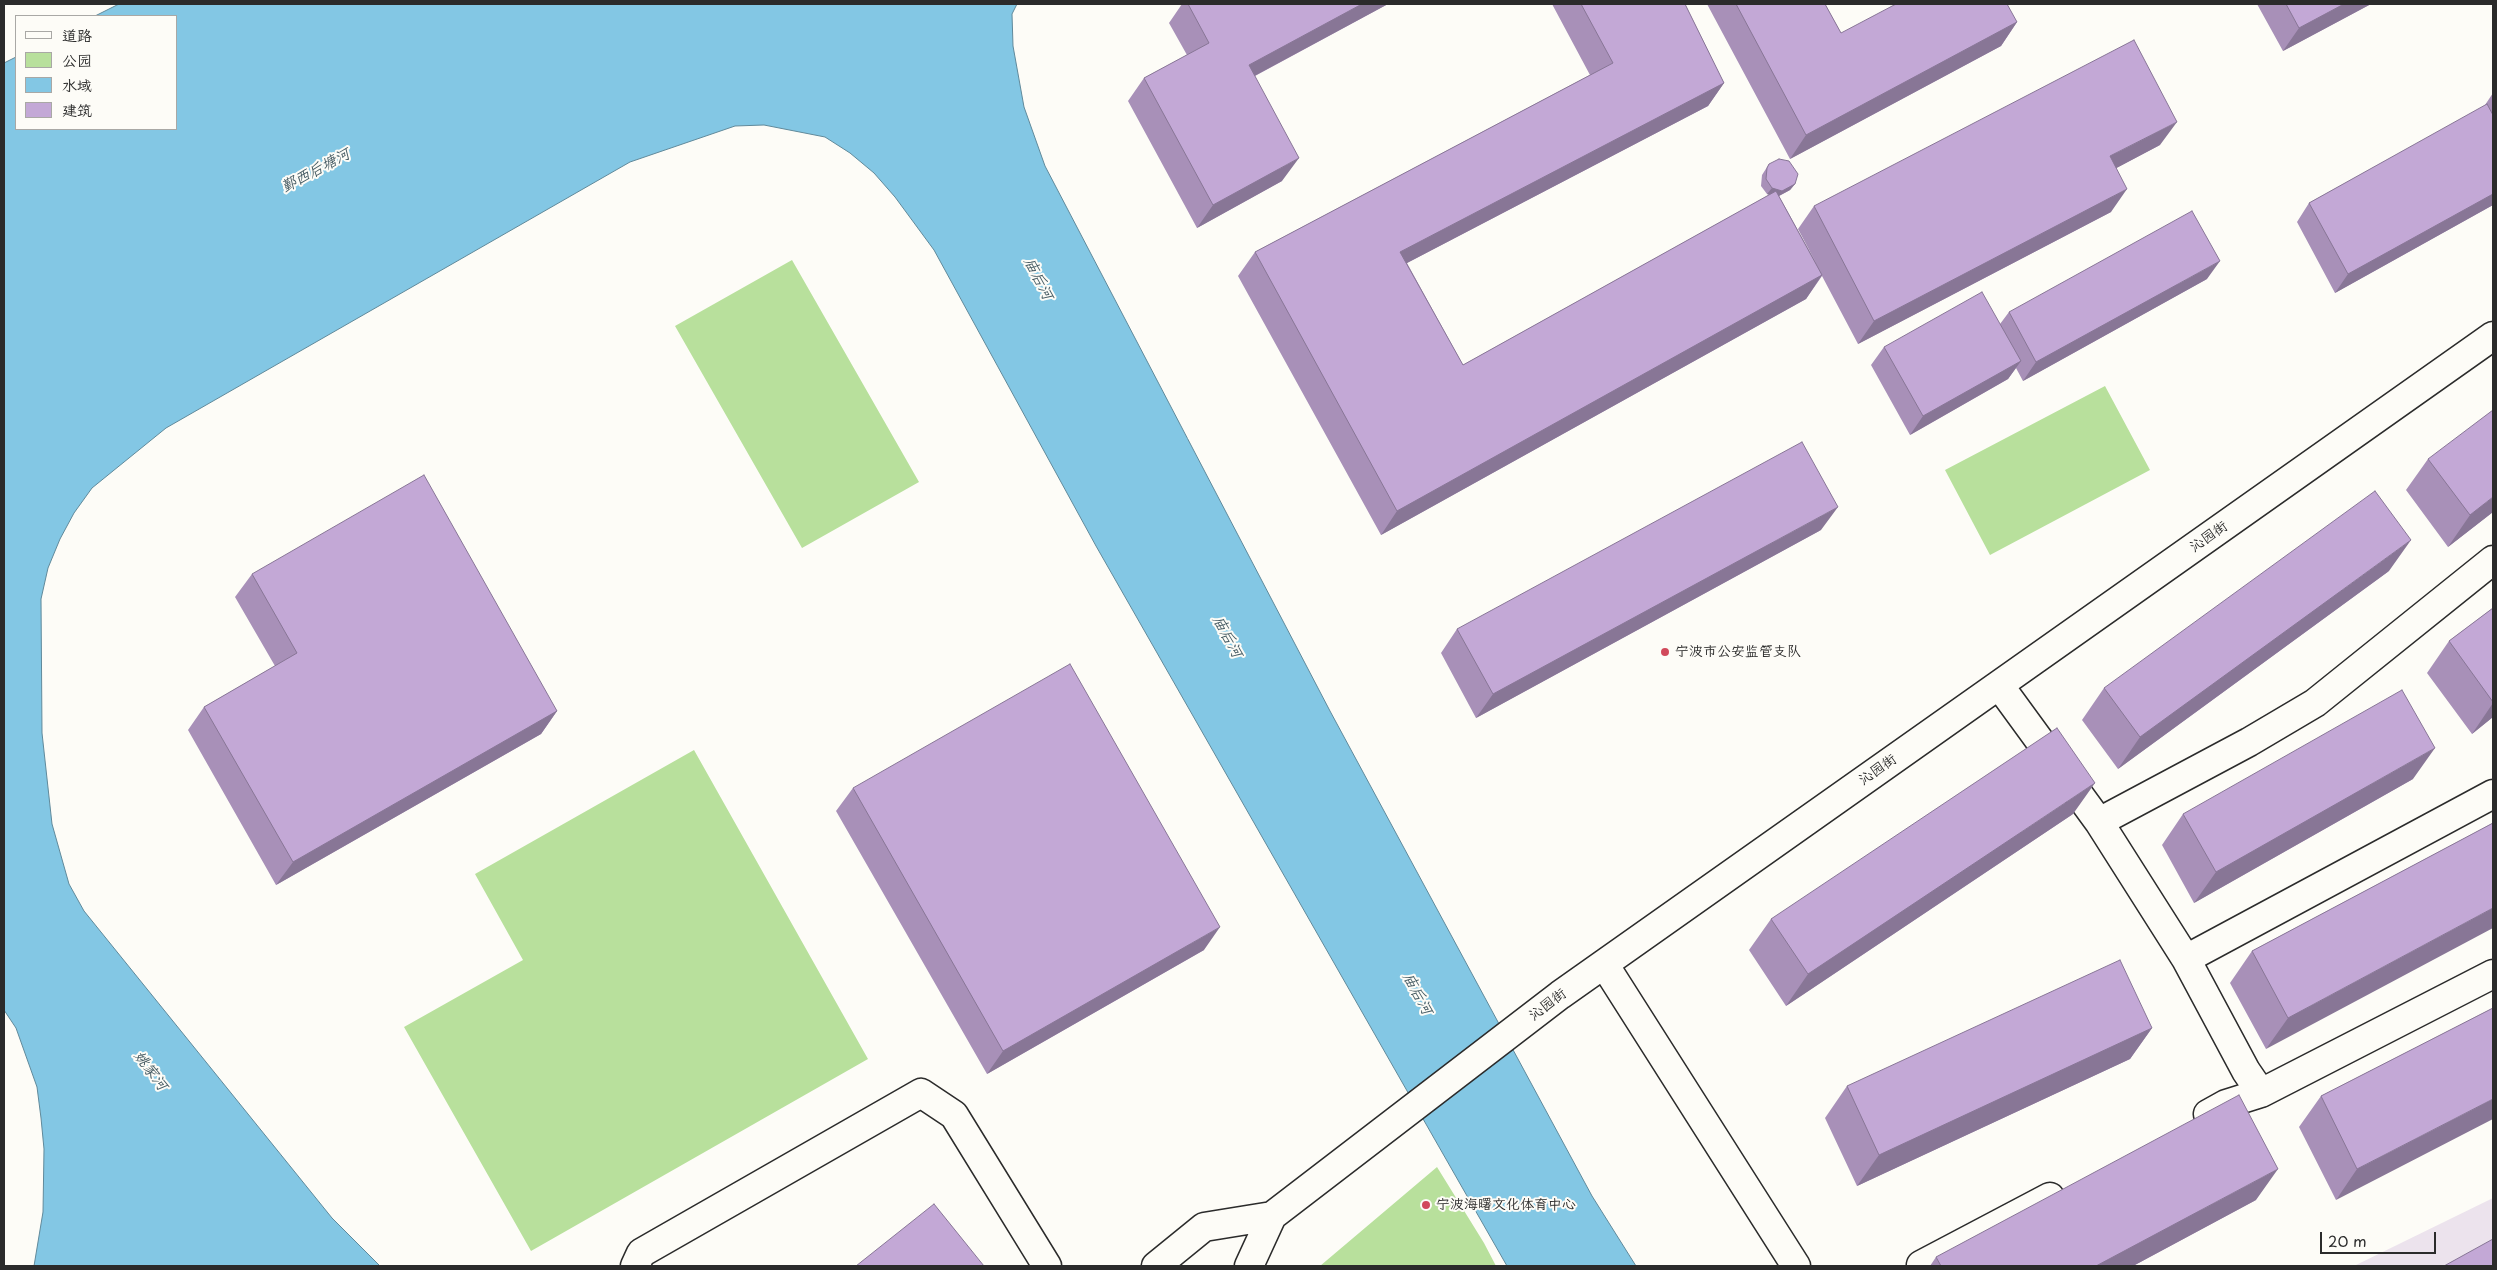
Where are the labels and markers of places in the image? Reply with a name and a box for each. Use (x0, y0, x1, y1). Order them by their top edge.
place label: 宁波市公安监管支队 (1675, 644, 1801, 660)
marker: 宁波市公安监管支队 (1659, 646, 1671, 658)
place label: 宁波海曙文化体育中心 (1436, 1197, 1576, 1213)
marker: 宁波海曙文化体育中心 (1420, 1199, 1432, 1211)

